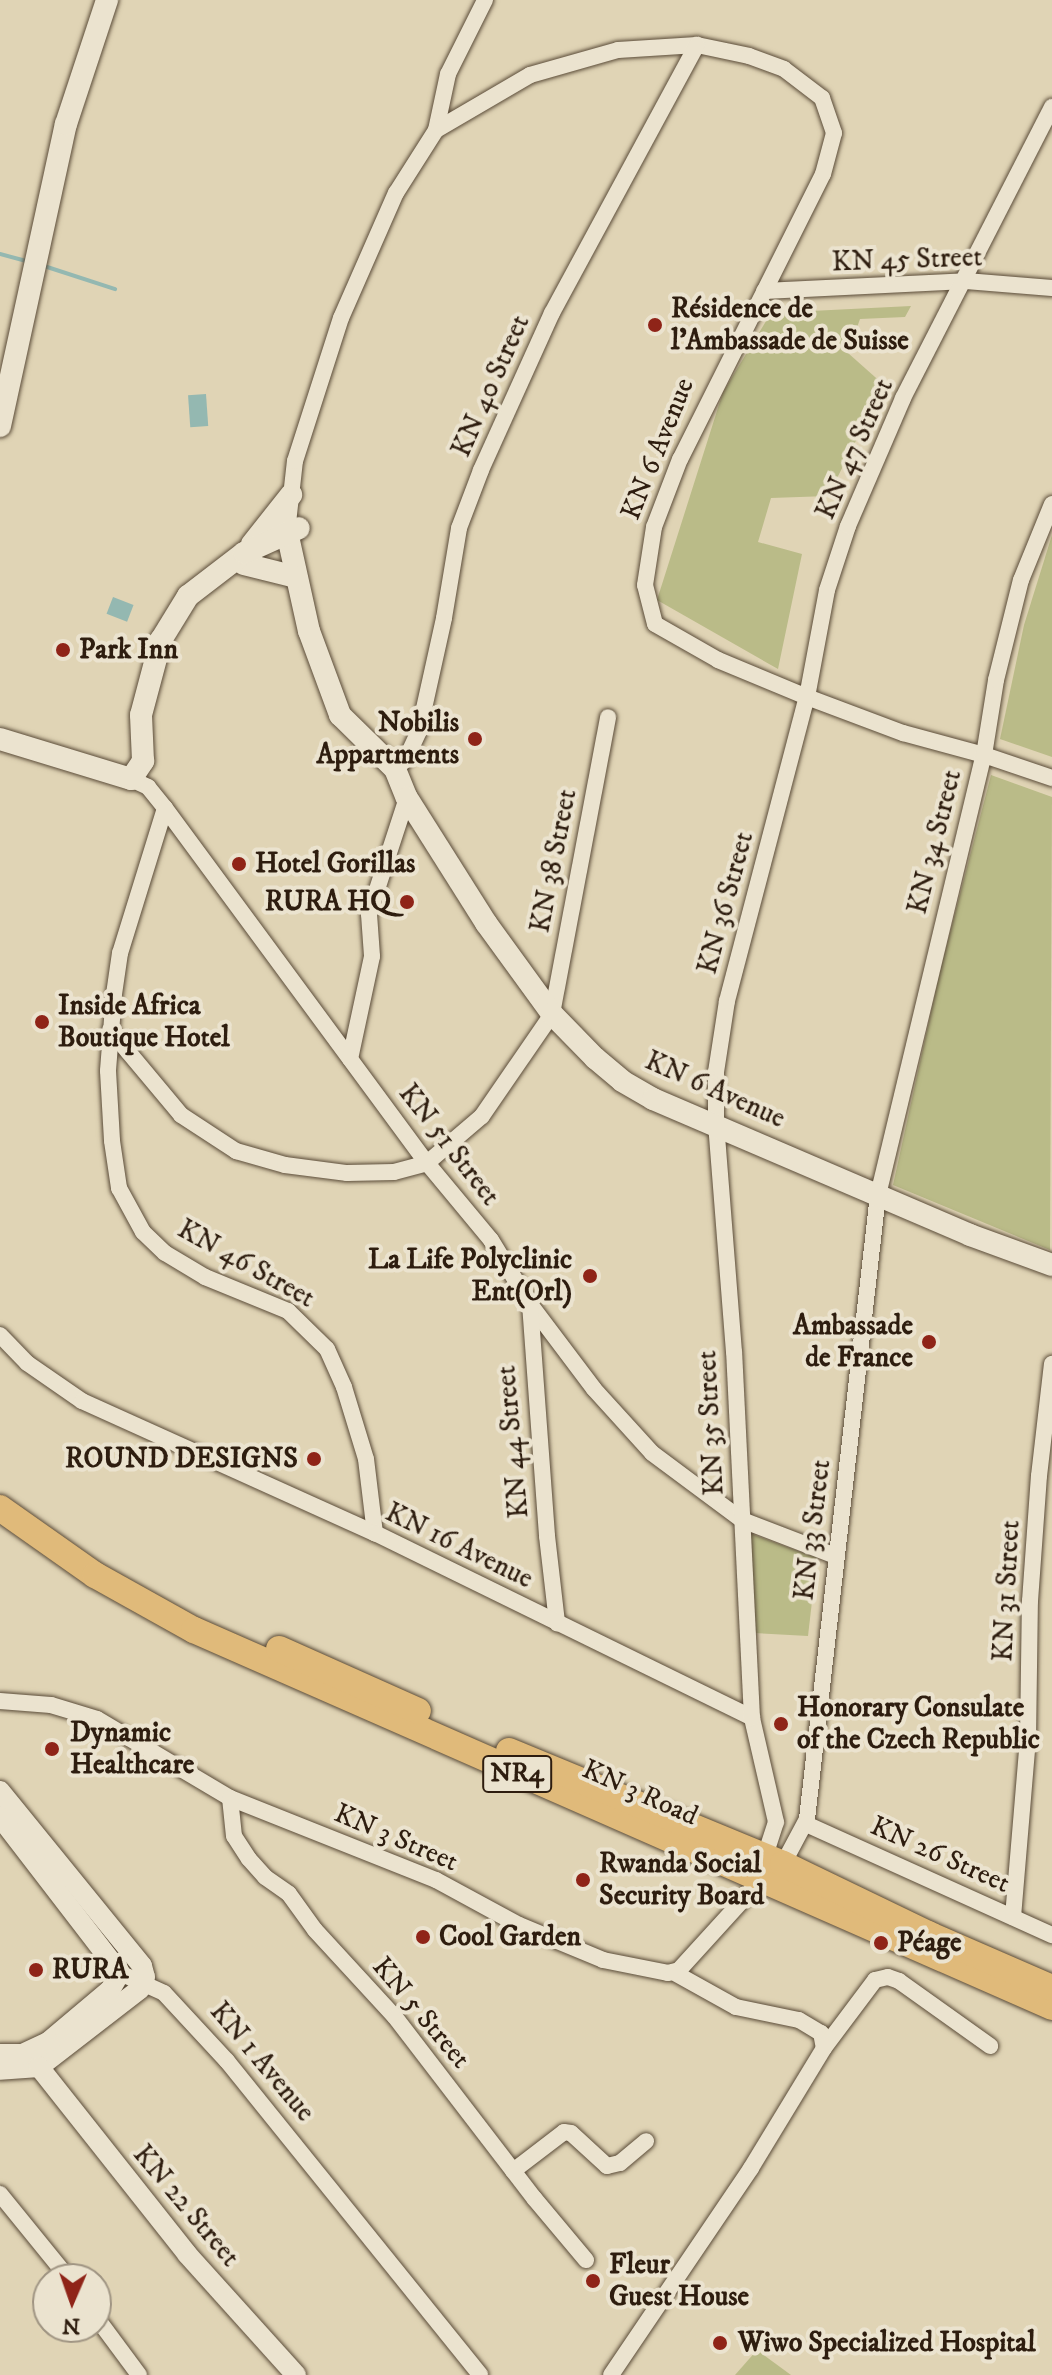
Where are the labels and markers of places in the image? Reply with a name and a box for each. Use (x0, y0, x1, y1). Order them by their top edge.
place label: Résidence de l'Ambassade de Suisse (671, 292, 909, 358)
marker: Résidence de l'Ambassade de Suisse (646, 316, 664, 334)
place label: Park Inn (79, 633, 178, 667)
marker: Park Inn (54, 641, 72, 659)
place label: Nobilis Appartments (316, 706, 459, 772)
marker: Nobilis Appartments (466, 730, 484, 748)
place label: Hotel Gorillas (255, 847, 415, 881)
marker: Hotel Gorillas (230, 855, 248, 873)
place label: RURA HQ (265, 885, 391, 919)
marker: RURA HQ (398, 893, 416, 911)
place label: Inside Africa Boutique Hotel (58, 989, 230, 1055)
marker: Inside Africa Boutique Hotel (33, 1013, 51, 1031)
place label: La Life Polyclinic Ent(Orl) (368, 1243, 572, 1309)
marker: La Life Polyclinic Ent(Orl) (579, 1265, 601, 1287)
place label: Ambassade de France (793, 1309, 913, 1375)
marker: Ambassade de France (920, 1333, 938, 1351)
place label: ROUND DESIGNS (65, 1442, 298, 1476)
marker: ROUND DESIGNS (305, 1450, 323, 1468)
place label: Honorary Consulate of the Czech Republic (797, 1691, 1040, 1757)
marker: Honorary Consulate of the Czech Republic (772, 1715, 790, 1733)
place label: Dynamic Healthcare (70, 1716, 194, 1782)
marker: Dynamic Healthcare (41, 1738, 63, 1760)
place label: Rwanda Social Security Board (599, 1847, 764, 1913)
marker: Rwanda Social Security Board (574, 1871, 592, 1889)
place label: Cool Garden (439, 1920, 581, 1954)
place label: Péage (897, 1926, 962, 1960)
marker: Cool Garden (414, 1928, 432, 1946)
marker: Péage (872, 1934, 890, 1952)
place label: RURA (52, 1953, 128, 1987)
marker: RURA (27, 1961, 45, 1979)
place label: Fleur Guest House (609, 2248, 749, 2314)
marker: Fleur Guest House (584, 2272, 602, 2290)
place label: Wiwo Specialized Hospital (738, 2326, 1036, 2360)
marker: Wiwo Specialized Hospital (709, 2332, 731, 2354)

